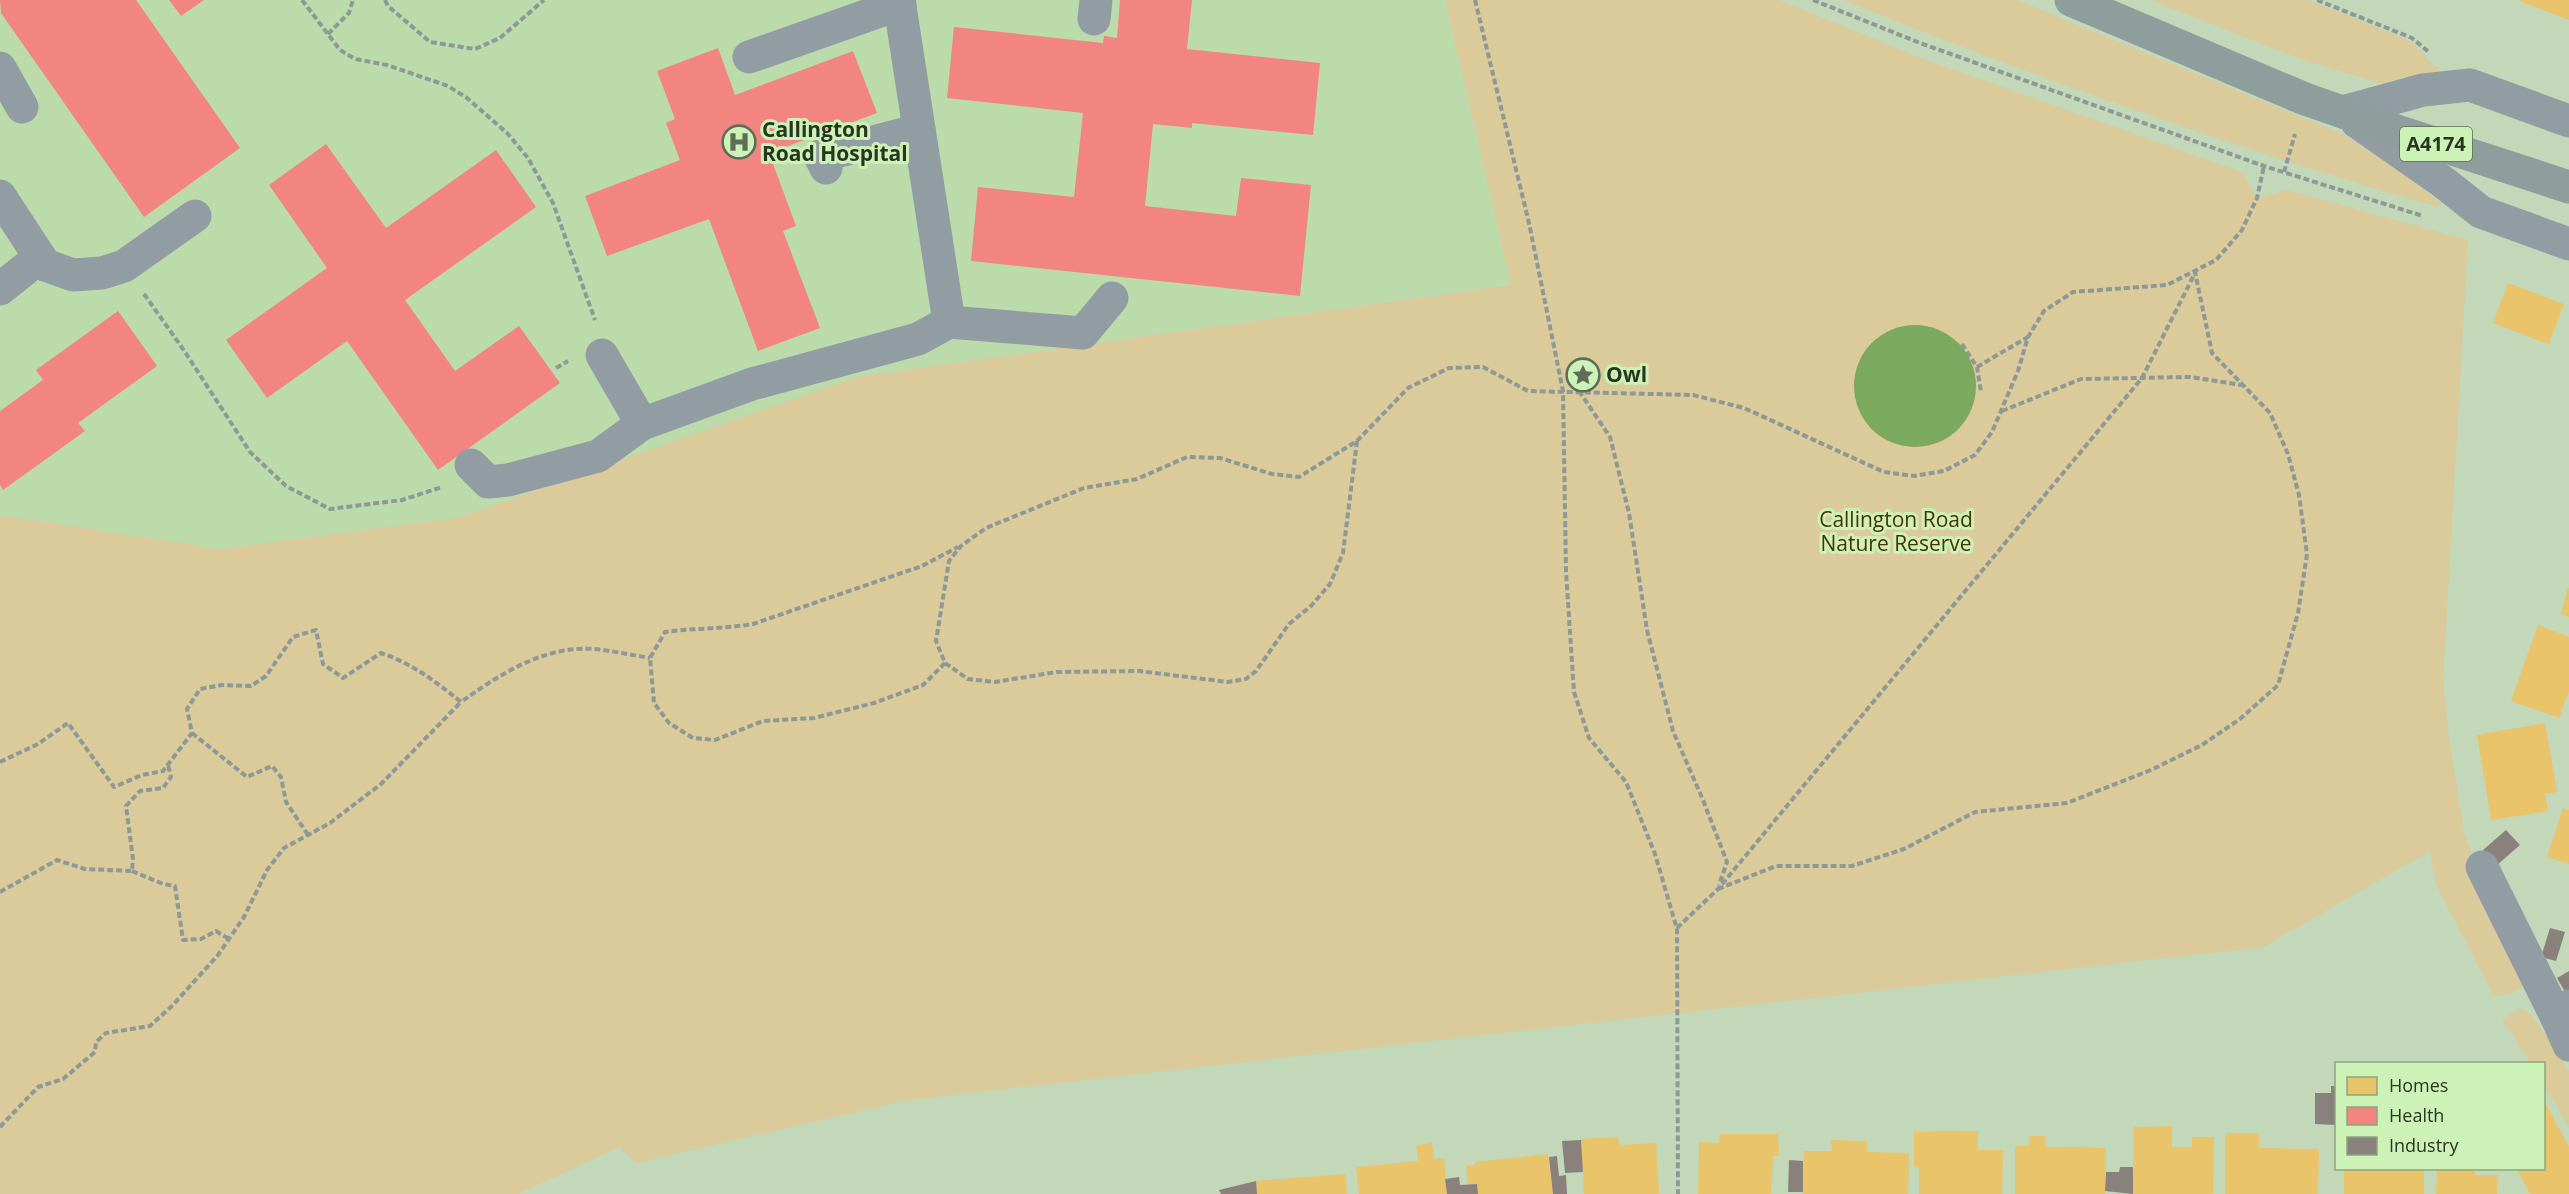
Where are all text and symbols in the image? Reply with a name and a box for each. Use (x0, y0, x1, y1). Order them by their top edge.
place label: Callington Road Hospital (762, 115, 908, 167)
hospital icon: Callington Road Hospital (721, 124, 757, 160)
road number: A4174 (2400, 127, 2472, 161)
place icon: Owl (1565, 357, 1601, 393)
place label: Owl (1606, 360, 1647, 388)
park label: Callington Road Nature Reserve (1819, 505, 1973, 557)
legend (2335, 1062, 2545, 1170)
text: Homes (2389, 1073, 2448, 1097)
text: Health (2389, 1103, 2444, 1127)
text: Industry (2389, 1133, 2459, 1157)

